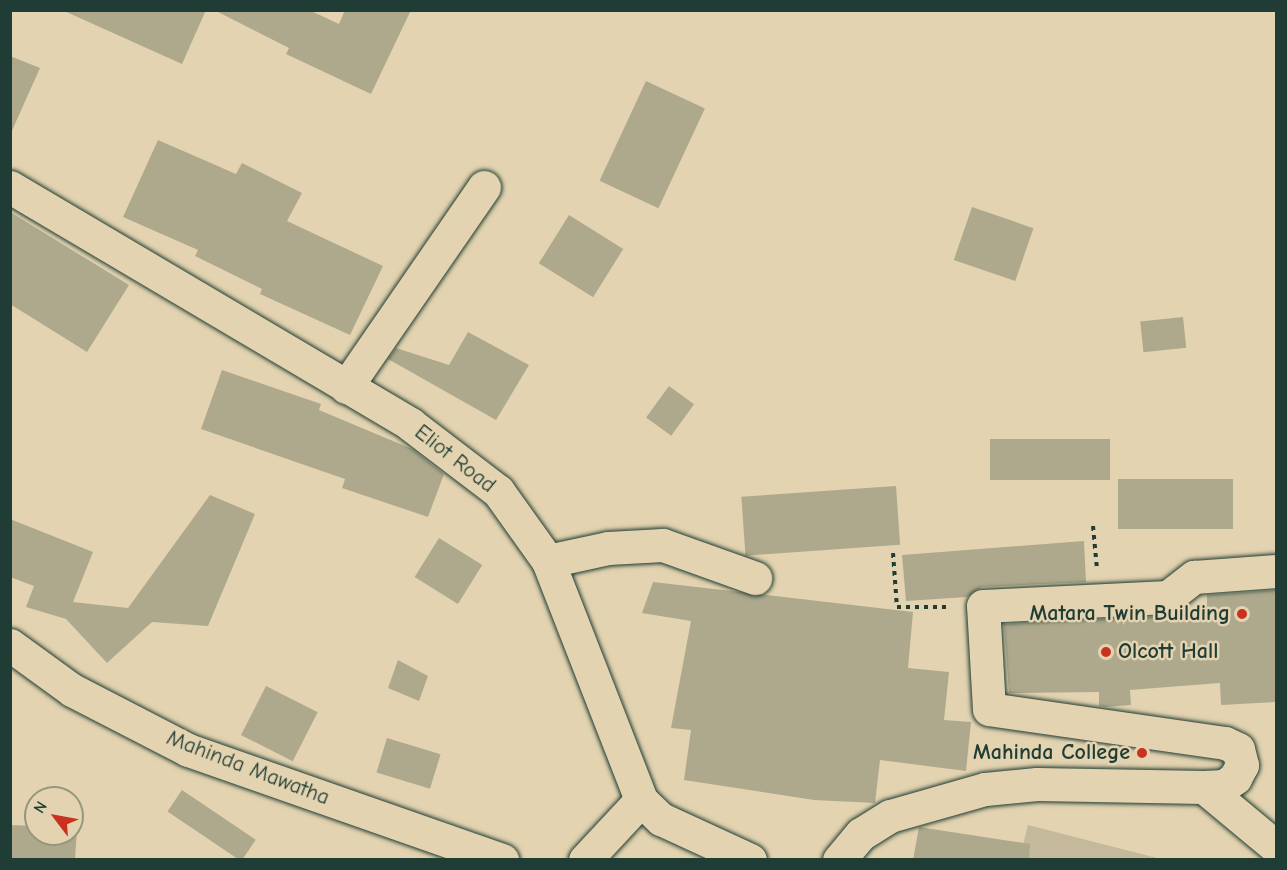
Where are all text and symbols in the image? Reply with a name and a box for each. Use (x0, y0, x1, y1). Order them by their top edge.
street label: Eliot Road (409, 419, 501, 499)
place label: Matara Twin Building (1030, 601, 1230, 627)
marker: Matara Twin Building (1235, 607, 1249, 621)
place label: Olcott Hall (1118, 639, 1218, 665)
marker: Olcott Hall (1099, 645, 1113, 659)
street label: Mahinda Mawatha (163, 725, 333, 811)
place label: Mahinda College (973, 740, 1130, 766)
marker: Mahinda College (1135, 746, 1149, 760)
north arrow (24, 786, 84, 846)
text: N (30, 798, 51, 817)

